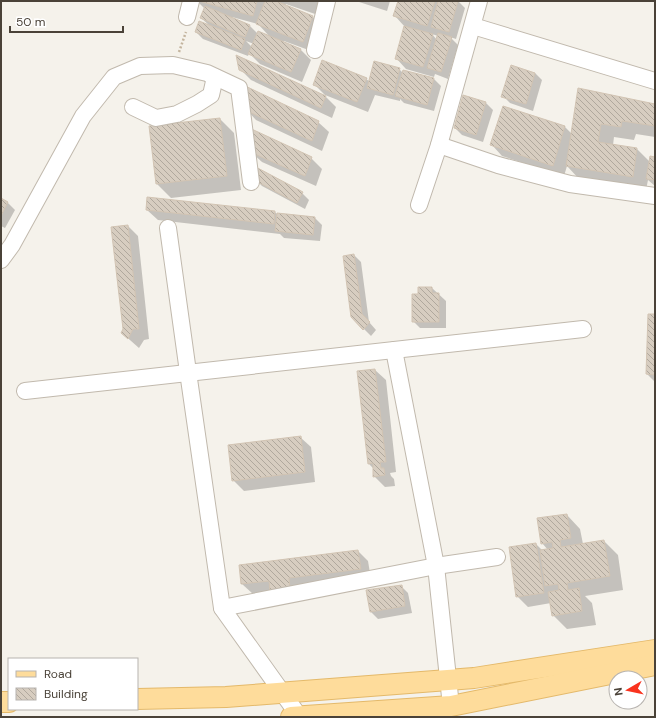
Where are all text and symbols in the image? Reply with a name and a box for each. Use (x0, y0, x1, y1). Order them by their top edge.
scale bar (10, 8, 123, 34)
text: 50 m (16, 14, 45, 30)
legend (8, 658, 138, 710)
text: Road (44, 666, 72, 682)
north arrow (608, 670, 648, 710)
text: Building (44, 686, 88, 702)
text: N (611, 687, 626, 697)

